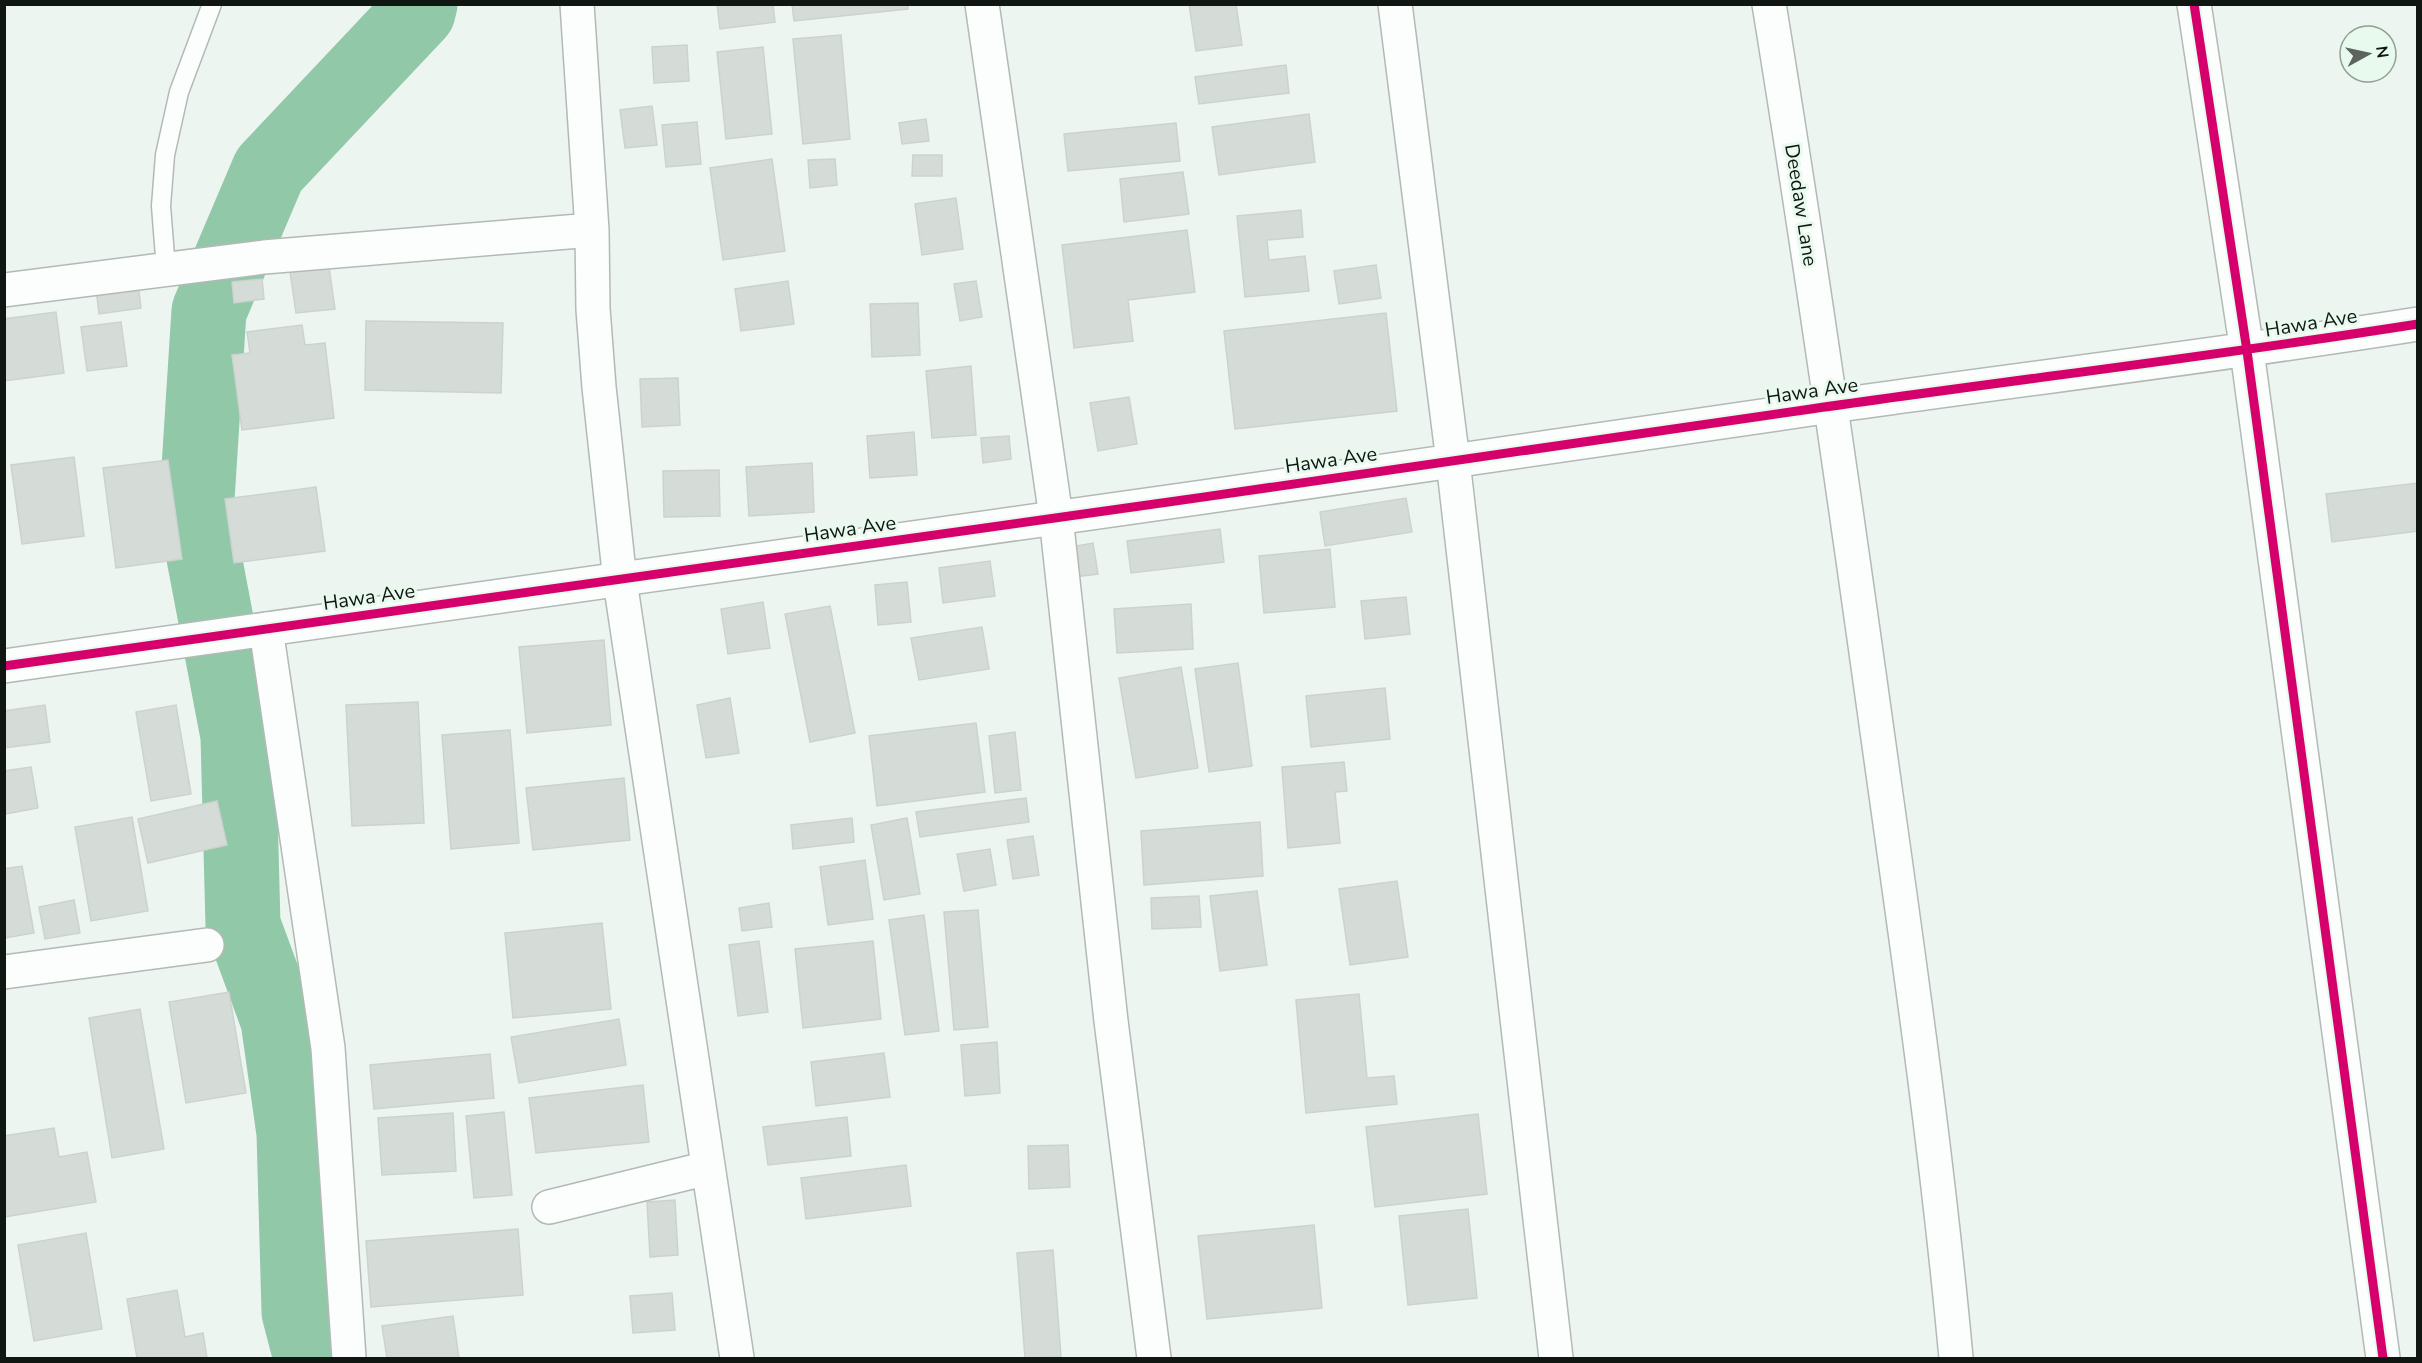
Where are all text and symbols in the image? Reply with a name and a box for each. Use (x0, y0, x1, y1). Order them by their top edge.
north arrow (2338, 24, 2398, 84)
text: N (2370, 45, 2394, 60)
street label: Deedaw Lane (1778, 142, 1824, 268)
street label: Hawa Ave (2263, 302, 2359, 344)
street label: Hawa Ave (1764, 371, 1860, 411)
street label: Hawa Ave (1283, 440, 1379, 480)
street label: Hawa Ave (802, 509, 898, 549)
street label: Hawa Ave (321, 577, 417, 617)

